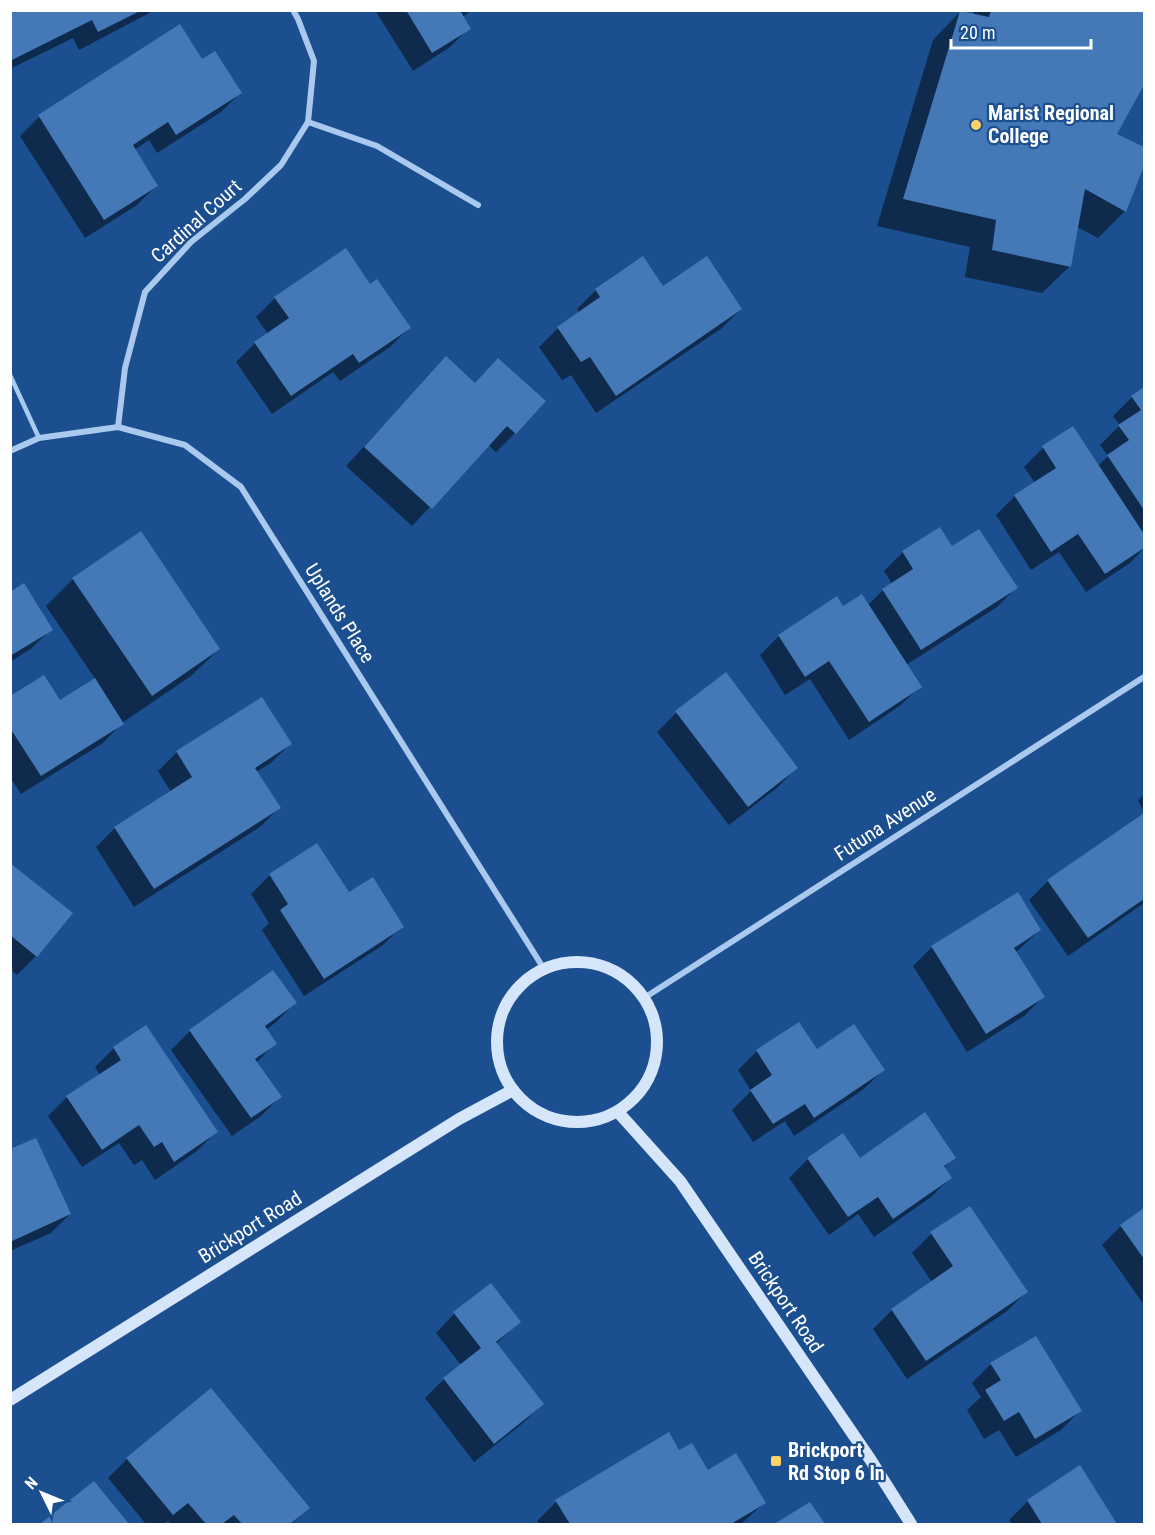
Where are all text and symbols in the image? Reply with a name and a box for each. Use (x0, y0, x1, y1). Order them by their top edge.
scale bar (951, 12, 1090, 50)
text: 20 m (960, 22, 995, 43)
place label: Marist Regional College (988, 101, 1114, 148)
marker: Marist Regional College (969, 118, 983, 132)
street label: Cardinal Court (146, 174, 246, 268)
street label: Uplands Place (300, 559, 380, 667)
street label: Futuna Avenue (830, 782, 940, 866)
street label: Brickport Road (194, 1186, 306, 1268)
street label: Brickport Road (743, 1247, 829, 1357)
place label: Brickport Rd Stop 6 In (788, 1438, 885, 1485)
marker: Brickport Rd Stop 6 In (769, 1454, 783, 1468)
north arrow (12, 1463, 72, 1523)
text: N (21, 1473, 42, 1493)

